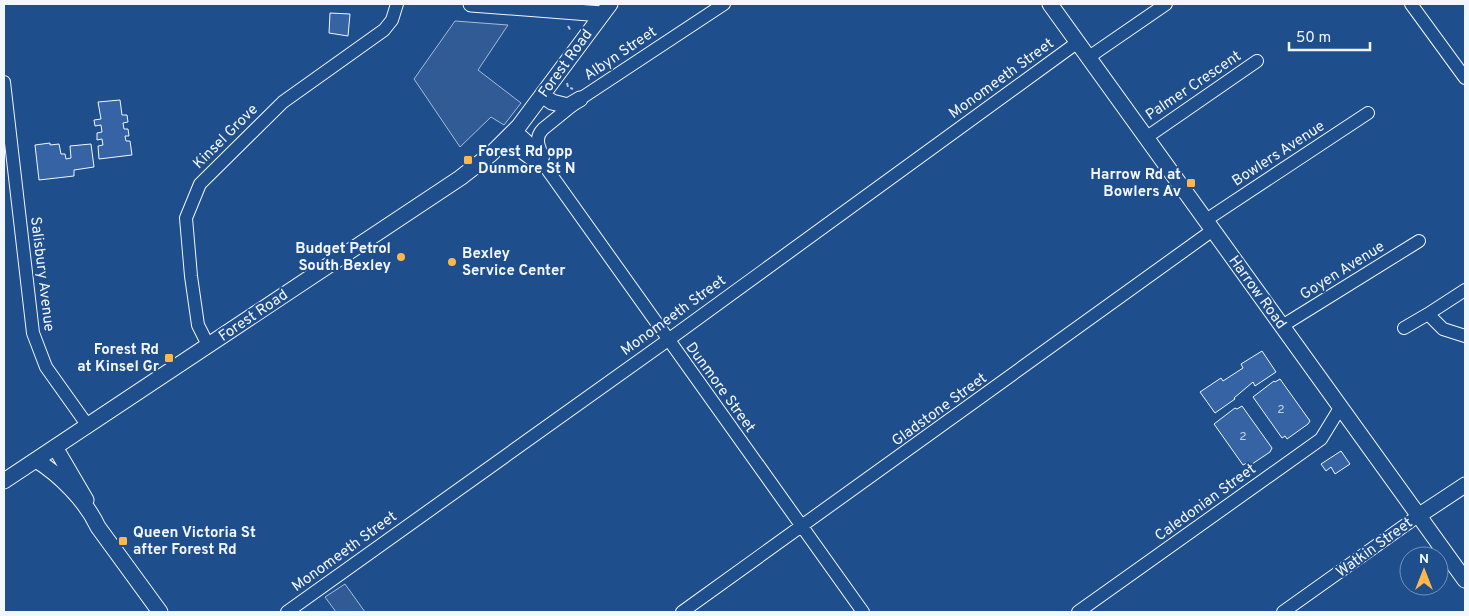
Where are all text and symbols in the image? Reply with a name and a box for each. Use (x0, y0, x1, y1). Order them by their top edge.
scale bar (1289, 20, 1370, 52)
street label: Albyn Street (581, 23, 661, 86)
street label: Forest Road (535, 26, 597, 102)
text: 50 m (1296, 29, 1331, 48)
street label: Monomeeth Street (946, 35, 1058, 124)
street label: Palmer Crescent (1142, 47, 1245, 125)
street label: Kinsel Grove (190, 101, 263, 174)
street label: Bowlers Avenue (1229, 117, 1329, 191)
place label: Forest Rd opp Dunmore St N (478, 143, 576, 179)
marker: Forest Rd opp Dunmore St N (462, 154, 474, 166)
place label: Harrow Rd at Bowlers Av (1090, 166, 1181, 202)
marker: Harrow Rd at Bowlers Av (1185, 177, 1197, 189)
street label: Salisbury Avenue (25, 216, 58, 333)
street label: Goyen Avenue (1297, 238, 1389, 305)
place label: Budget Petrol South Bexley (295, 240, 391, 276)
place label: Bexley Service Center (462, 245, 566, 281)
marker: Budget Petrol South Bexley (395, 251, 407, 263)
street label: Harrow Road (1224, 252, 1290, 333)
marker: Bexley Service Center (446, 256, 458, 268)
street label: Monomeeth Street (618, 272, 730, 361)
street label: Forest Road (215, 286, 292, 346)
street label: Dunmore Street (681, 339, 759, 437)
place label: Forest Rd at Kinsel Gr (77, 341, 160, 377)
marker: Forest Rd at Kinsel Gr (163, 352, 175, 364)
street label: Gladstone Street (889, 369, 991, 451)
house number: 2 (1277, 402, 1285, 418)
house number: 2 (1239, 429, 1247, 445)
street label: Caledonian Street (1152, 460, 1260, 546)
street label: Monomeeth Street (289, 508, 401, 597)
street label: Watkin Street (1333, 514, 1417, 582)
place label: Queen Victoria St after Forest Rd (133, 524, 256, 560)
marker: Queen Victoria St after Forest Rd (117, 535, 129, 547)
north arrow (1399, 546, 1449, 596)
text: N (1419, 551, 1429, 568)

